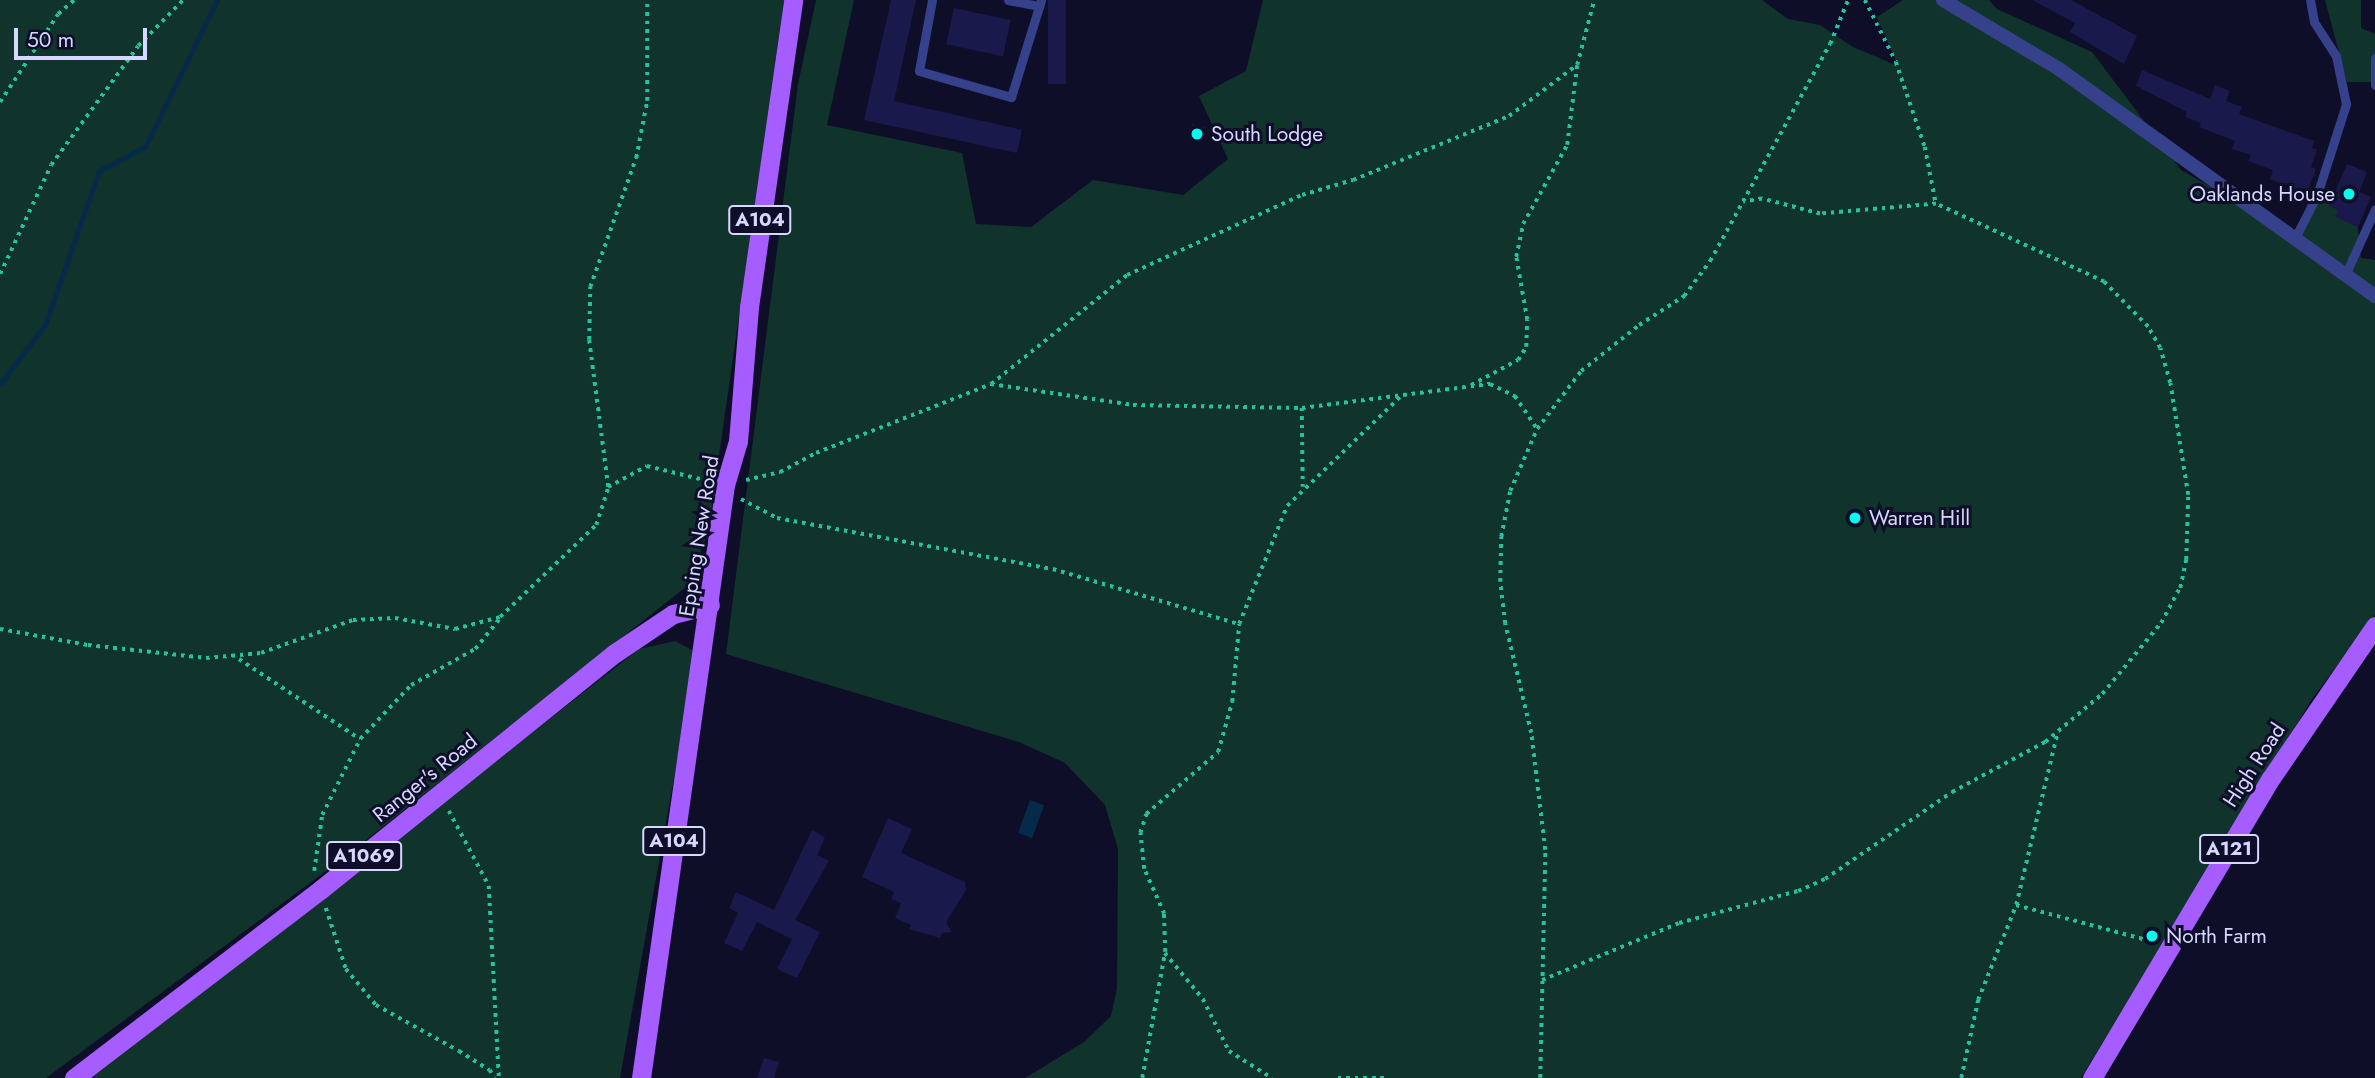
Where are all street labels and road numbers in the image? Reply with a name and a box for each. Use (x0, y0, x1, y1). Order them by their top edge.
road number: A104 (727, 204, 793, 235)
street label: Epping New Road (674, 454, 724, 618)
street label: High Road (2218, 718, 2290, 812)
street label: Ranger's Road (368, 728, 482, 828)
road number: A104 (641, 826, 707, 856)
road number: A121 (2198, 834, 2260, 864)
road number: A1069 (326, 841, 402, 872)

